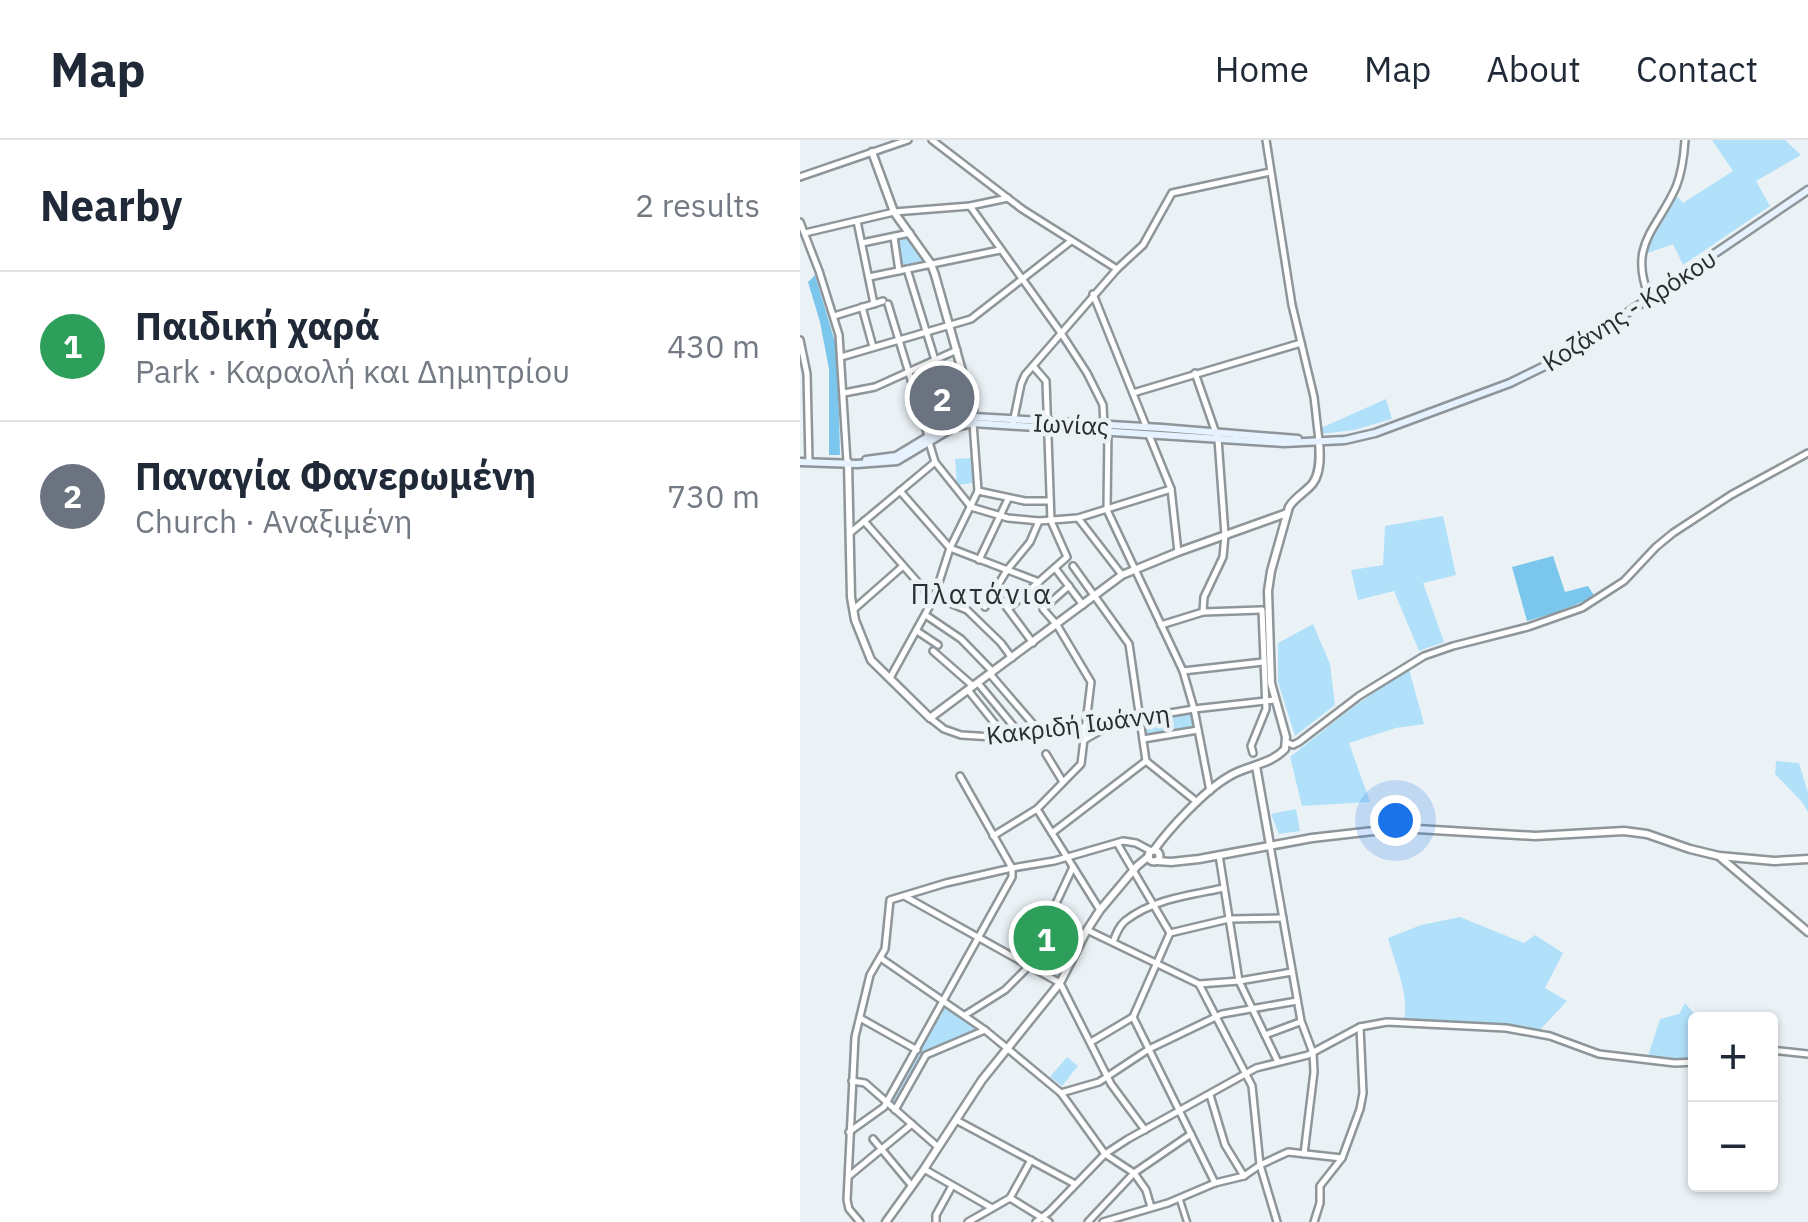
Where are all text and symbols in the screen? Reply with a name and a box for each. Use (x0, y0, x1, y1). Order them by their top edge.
text: Map (50, 38, 146, 100)
text: Home (1215, 46, 1309, 92)
text: Map (1364, 46, 1431, 92)
text: About (1486, 46, 1581, 92)
text: Contact (1636, 46, 1758, 92)
text: Nearby (40, 178, 182, 233)
text: 2 results (635, 184, 760, 226)
street label: Κοζάνης - Κρόκου (1536, 242, 1722, 378)
text: Παιδική χαρά (135, 301, 380, 350)
text: 1 (63, 325, 82, 367)
text: 430 m (667, 325, 760, 367)
text: Park · Καραολή και Δημητρίου (135, 350, 570, 392)
pin: 2 (910, 360, 974, 436)
street label: Ιωνίας (1032, 406, 1110, 442)
text: Παναγία Φανερωμένη (135, 451, 536, 500)
text: 2 (63, 475, 82, 517)
text: 730 m (667, 475, 760, 517)
text: Church · Αναξιμένη (135, 500, 413, 542)
district label: Πλατάνια (911, 575, 1053, 612)
street label: Κακριδή Ιωάννη (984, 696, 1172, 752)
your location (1370, 795, 1421, 846)
pin: 1 (1014, 900, 1078, 976)
map controls (1688, 1012, 1778, 1192)
button: + (1688, 1012, 1778, 1102)
button: − (1688, 1102, 1778, 1192)

